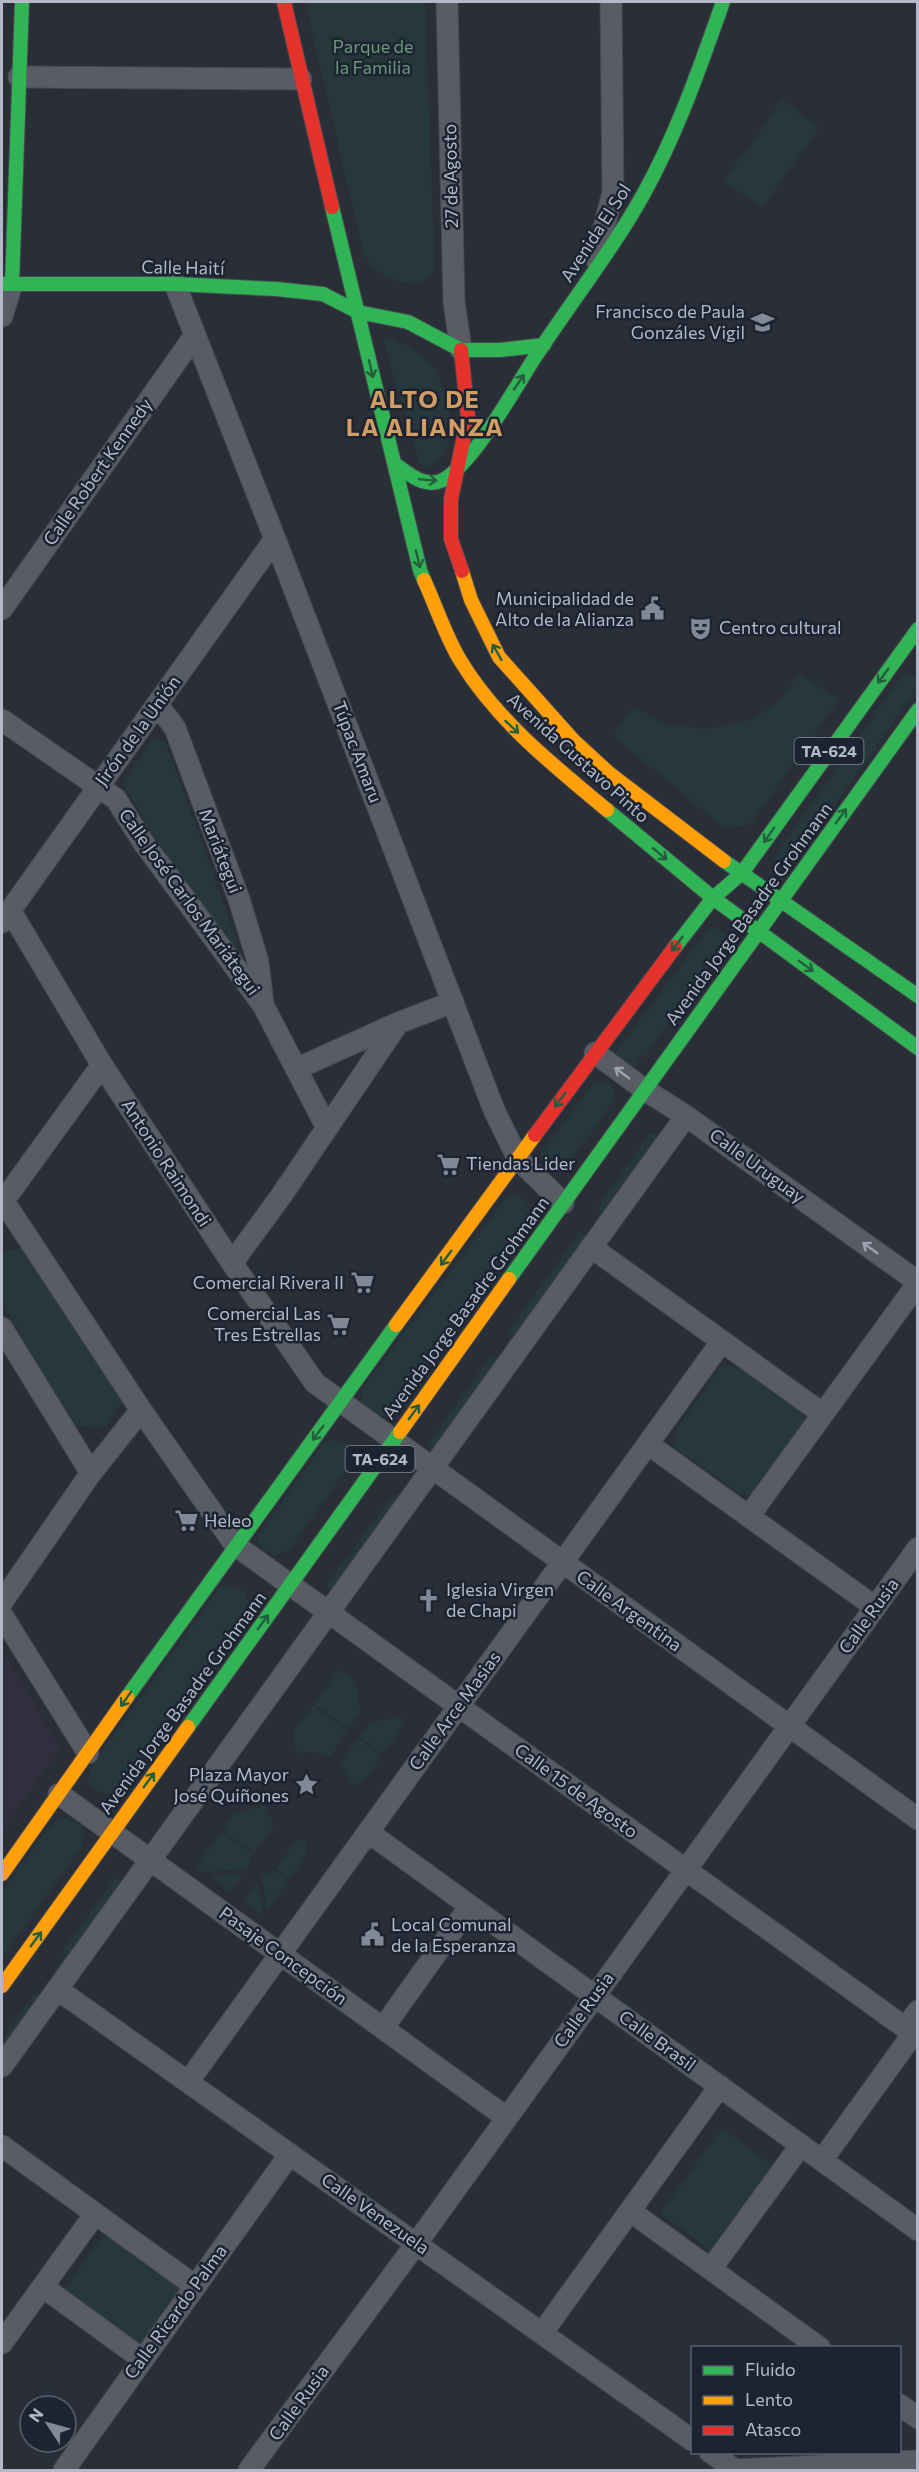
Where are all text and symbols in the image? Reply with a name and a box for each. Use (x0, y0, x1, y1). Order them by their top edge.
park label: Parque de la Familia (333, 35, 414, 78)
street label: 27 de Agosto (438, 124, 462, 228)
street label: Avenida El Sol (555, 179, 635, 286)
street label: Calle Haití (141, 255, 226, 279)
place label: Francisco de Paula Gonzáles Vigil (595, 300, 745, 343)
school or university icon: Francisco de Paula Gonzáles Vigil (750, 309, 776, 335)
one-way arrow (366, 359, 378, 378)
one-way arrow (513, 374, 525, 391)
district label: ALTO DE LA ALIANZA (346, 384, 504, 441)
street label: Calle Robert Kennedy (38, 393, 156, 549)
one-way arrow (418, 475, 437, 486)
one-way arrow (412, 549, 424, 568)
place label: Municipalidad de Alto de la Alianza (495, 587, 634, 630)
public building icon: Municipalidad de Alto de la Alianza (639, 596, 665, 622)
theatre icon: Centro cultural (688, 615, 714, 641)
place label: Centro cultural (719, 616, 842, 638)
one-way arrow (491, 644, 503, 661)
one-way arrow (877, 668, 889, 684)
street label: Jirón de la Unión (90, 671, 185, 790)
street label: Avenida Gustavo Pinto (503, 688, 654, 827)
street label: Túpac Amaru (328, 698, 387, 806)
one-way arrow (504, 719, 519, 733)
road number: TA-624 (794, 738, 864, 764)
street label: Avenida Jorge Basadre Grohmann (660, 798, 836, 1029)
street label: Calle José Carlos Mariátegui (115, 804, 265, 999)
street label: Mariátegui (195, 805, 247, 896)
one-way arrow (835, 808, 848, 824)
one-way arrow (763, 826, 775, 842)
one-way arrow (651, 847, 667, 860)
one-way arrow (671, 936, 684, 952)
one-way arrow (797, 960, 813, 972)
one-way arrow (615, 1067, 631, 1080)
one-way arrow (554, 1092, 566, 1108)
street label: Antonio Raimondi (117, 1095, 216, 1230)
street label: Calle Uruguay (706, 1123, 810, 1207)
supermarket icon: Tiendas Lider (435, 1151, 461, 1177)
place label: Tiendas Lider (466, 1152, 575, 1174)
street label: Avenida Jorge Basadre Grohmann (377, 1192, 553, 1423)
one-way arrow (863, 1242, 879, 1254)
one-way arrow (440, 1250, 452, 1266)
supermarket icon: Comercial Rivera II (349, 1270, 375, 1296)
place label: Comercial Rivera II (193, 1271, 344, 1293)
place label: Comercial Las Tres Estrellas (207, 1302, 321, 1345)
supermarket icon: Comercial Las Tres Estrellas (326, 1311, 352, 1337)
one-way arrow (407, 1405, 420, 1421)
one-way arrow (312, 1424, 325, 1440)
road number: TA-624 (346, 1446, 415, 1472)
supermarket icon: Heleo (173, 1508, 199, 1534)
place label: Heleo (204, 1509, 252, 1531)
street label: Calle Argentina (573, 1565, 686, 1656)
street label: Calle Rusia (833, 1573, 903, 1658)
place label: Iglesia Virgen de Chapi (446, 1578, 554, 1621)
street label: Avenida Jorge Basadre Grohmann (94, 1587, 270, 1818)
church icon: Iglesia Virgen de Chapi (415, 1587, 441, 1613)
one-way arrow (257, 1614, 269, 1630)
street label: Calle Arce Masias (404, 1647, 505, 1774)
one-way arrow (120, 1691, 132, 1707)
street label: Calle 15 de Agosto (511, 1738, 643, 1842)
place label: Plaza Mayor José Quiñones (174, 1763, 289, 1806)
place icon: Plaza Mayor José Quiñones (294, 1772, 320, 1798)
one-way arrow (143, 1773, 155, 1789)
street label: Pasaje Concepción (215, 1901, 352, 2009)
place label: Local Comunal de la Esperanza (391, 1913, 516, 1956)
public building icon: Local Comunal de la Esperanza (360, 1922, 386, 1948)
one-way arrow (29, 1931, 42, 1947)
street label: Calle Rusia (548, 1967, 618, 2052)
street label: Calle Brasil (615, 2005, 700, 2075)
street label: Calle Venezuela (317, 2168, 434, 2259)
street label: Calle Ricardo Palma (119, 2240, 231, 2383)
legend (691, 2346, 901, 2454)
text: Fluido (745, 2358, 796, 2380)
street label: Calle Rusia (263, 2360, 333, 2445)
text: Lento (745, 2388, 793, 2410)
north arrow (18, 2394, 78, 2454)
text: N (24, 2404, 47, 2425)
text: Atasco (745, 2418, 801, 2440)

